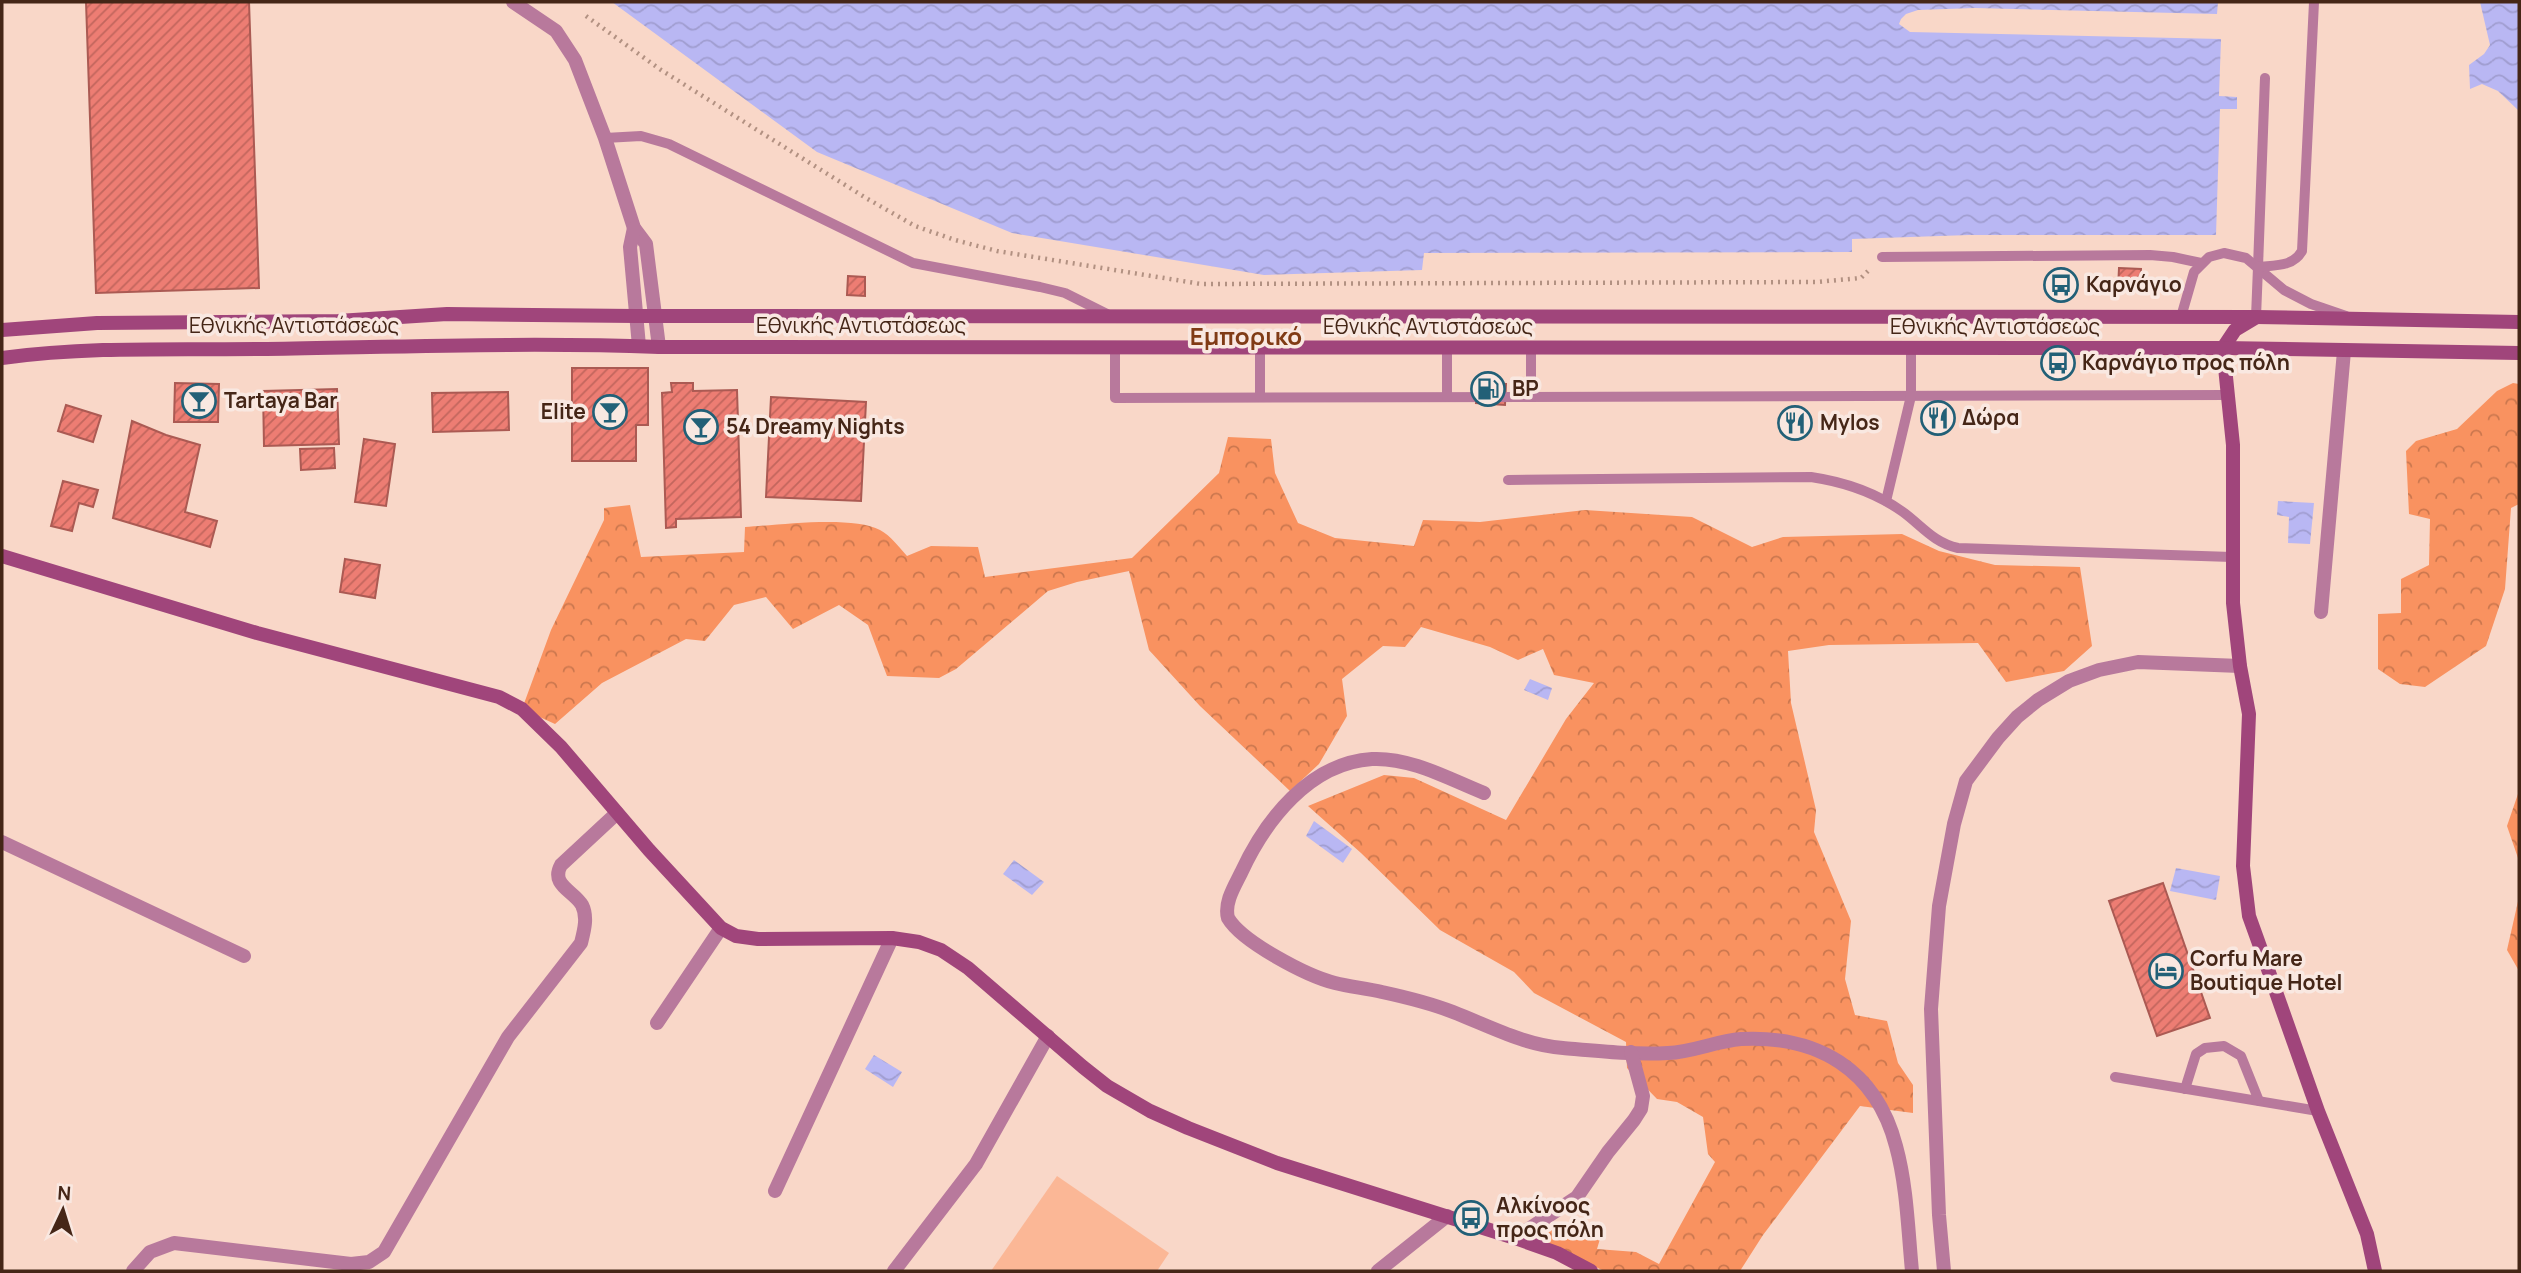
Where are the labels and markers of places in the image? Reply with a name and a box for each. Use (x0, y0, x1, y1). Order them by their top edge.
bus stop icon: Καρνάγιο (2042, 266, 2080, 304)
place label: Καρνάγιο (2086, 270, 2182, 298)
bus stop icon: Καρνάγιο προς πόλη (2039, 344, 2077, 382)
place label: Καρνάγιο προς πόλη (2082, 348, 2290, 376)
fuel station icon: BP (1469, 370, 1507, 408)
place label: BP (1512, 374, 1539, 402)
bar icon: Tartaya Bar (180, 382, 218, 420)
place label: Tartaya Bar (224, 386, 338, 414)
bar icon: Elite (591, 393, 629, 431)
place label: Elite (541, 397, 586, 425)
restaurant icon: Δώρα (1919, 399, 1957, 437)
place label: Δώρα (1962, 403, 2019, 431)
restaurant icon: Mylos (1776, 404, 1814, 442)
bar icon: 54 Dreamy Nights (682, 408, 720, 446)
place label: Mylos (1820, 408, 1880, 436)
place label: 54 Dreamy Nights (726, 412, 905, 440)
place label: Corfu Mare Boutique Hotel (2190, 944, 2342, 996)
hotel icon: Corfu Mare Boutique Hotel (2147, 952, 2185, 990)
place label: Αλκίνοος προς πόλη (1496, 1191, 1604, 1243)
bus stop icon: Αλκίνοος προς πόλη (1452, 1199, 1490, 1237)

